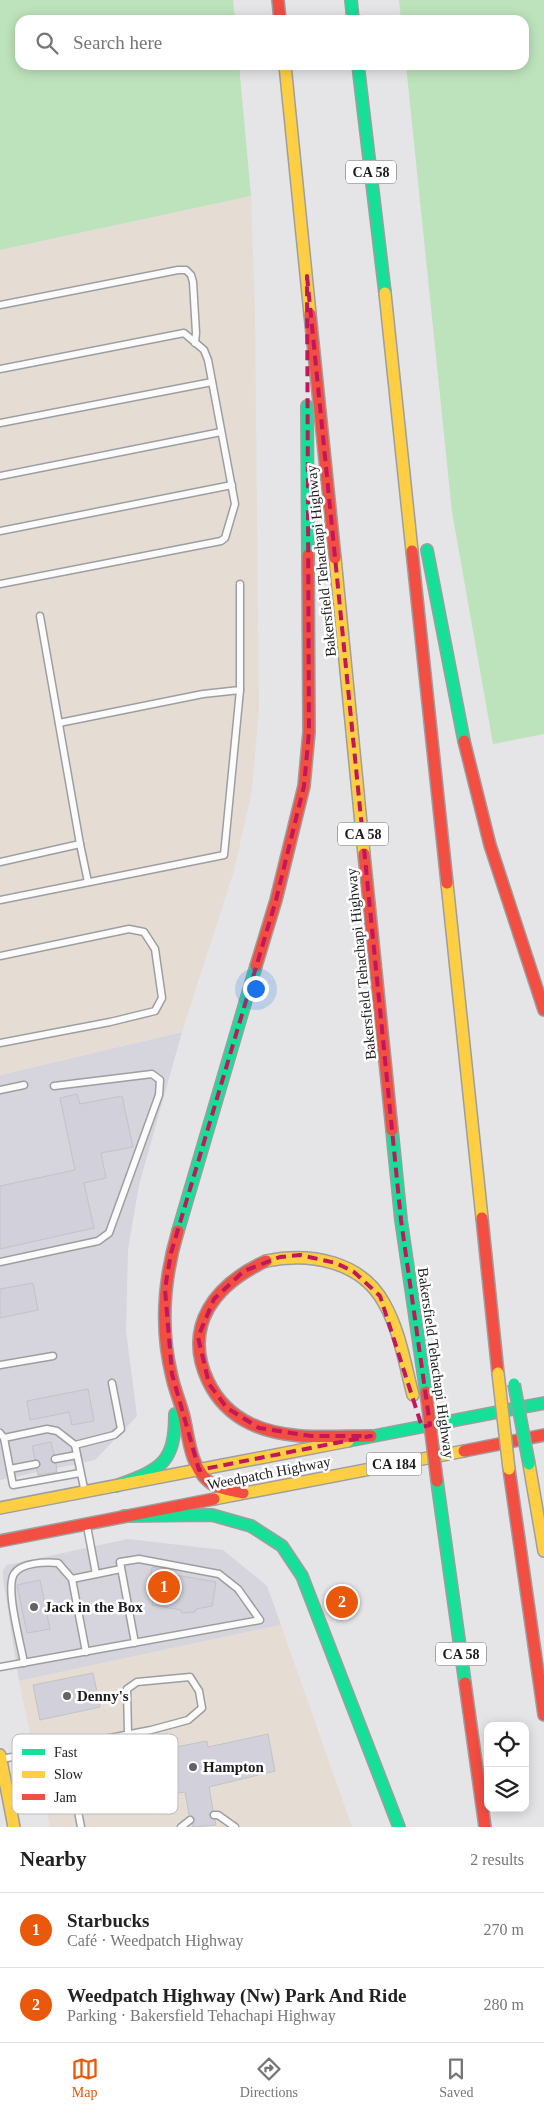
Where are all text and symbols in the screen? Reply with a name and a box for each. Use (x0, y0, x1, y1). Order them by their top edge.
search box (15, 15, 529, 70)
icon: search (33, 29, 61, 57)
text: Search here (73, 32, 162, 53)
road number: CA 58 (346, 160, 396, 183)
street label: Bakersfield Tehachapi Highway (303, 464, 339, 658)
road number: CA 58 (338, 822, 388, 846)
street label: Bakersfield Tehachapi Highway (343, 867, 379, 1061)
your location (243, 976, 269, 1002)
street label: Bakersfield Tehachapi Highway (415, 1266, 457, 1460)
road number: CA 184 (366, 1452, 422, 1476)
street label: Weedpatch Highway (206, 1453, 332, 1493)
pin: 1 (148, 1568, 180, 1606)
pin: 2 (326, 1583, 358, 1621)
place label: Jack in the Box (44, 1599, 143, 1615)
marker: Jack in the Box (28, 1601, 40, 1613)
road number: CA 58 (436, 1642, 486, 1666)
place label: Denny's (77, 1688, 129, 1704)
marker: Denny's (61, 1690, 73, 1702)
map controls (484, 1722, 529, 1812)
button: locate (484, 1722, 529, 1767)
legend (12, 1734, 178, 1814)
text: Fast (54, 1745, 77, 1760)
place label: Hampton (203, 1759, 265, 1775)
marker: Hampton (187, 1761, 199, 1773)
text: Slow (54, 1767, 84, 1782)
button: layers (484, 1767, 529, 1812)
text: Jam (54, 1790, 77, 1805)
text: Nearby (20, 1847, 87, 1871)
text: 2 results (470, 1851, 524, 1868)
text: Starbucks (67, 1910, 149, 1931)
text: 1 (32, 1921, 40, 1938)
text: 270 m (484, 1921, 524, 1938)
text: Café · Weedpatch Highway (67, 1932, 244, 1949)
text: Weedpatch Highway (Nw) Park And Ride (67, 1985, 406, 2006)
text: 2 (32, 1996, 40, 2013)
text: 280 m (484, 1996, 524, 2013)
text: Parking · Bakersfield Tehachapi Highway (67, 2007, 336, 2024)
tab: Map (71, 2055, 99, 2101)
tab: Directions (240, 2055, 298, 2101)
tab: Saved (439, 2055, 473, 2101)

